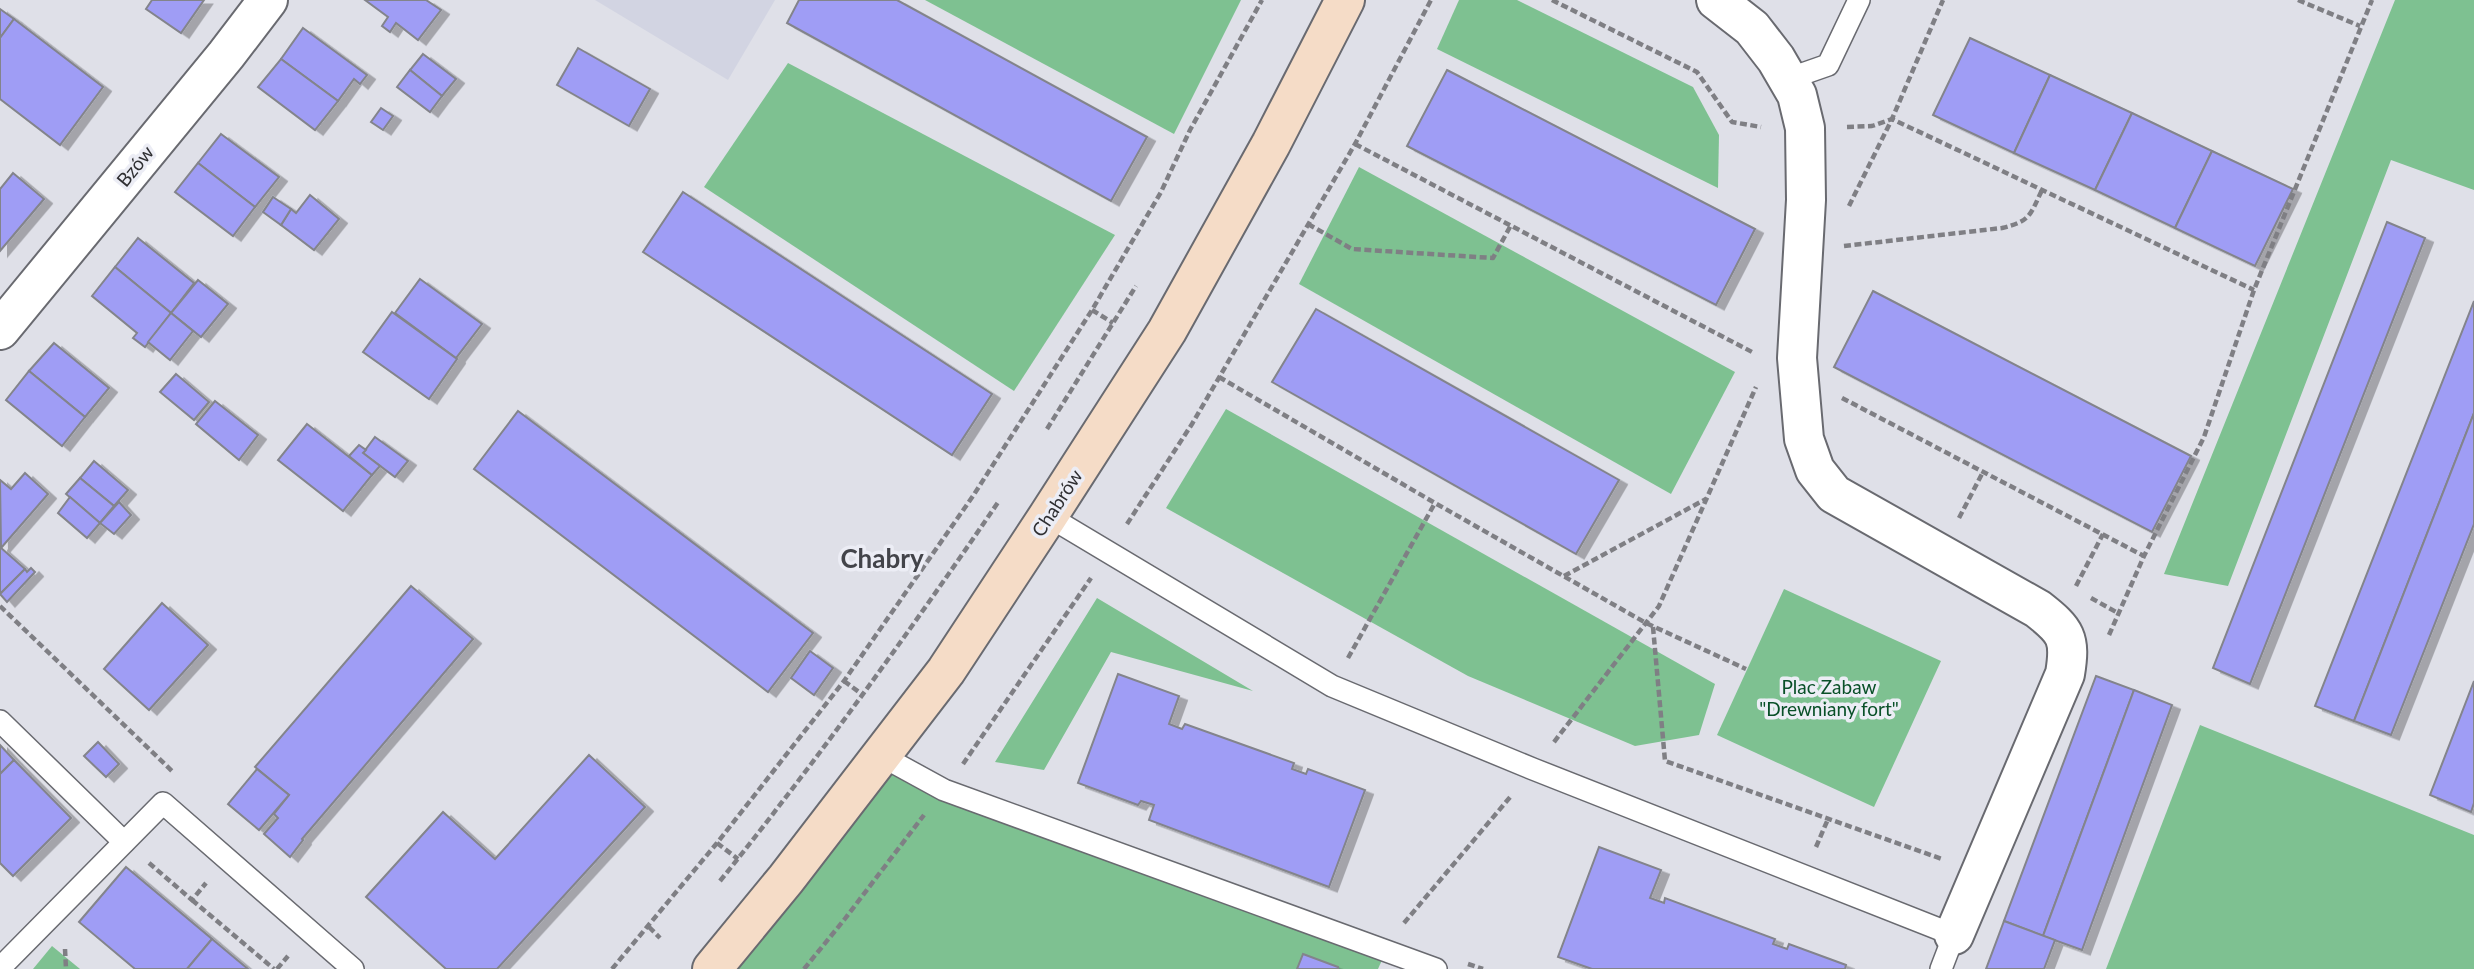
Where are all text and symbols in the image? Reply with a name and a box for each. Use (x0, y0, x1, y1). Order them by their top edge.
street label: Bzów (111, 141, 158, 191)
street label: Chabrów (1026, 465, 1087, 541)
district label: Chabry (840, 542, 924, 574)
park label: Plac Zabaw "Drewniany fort" (1759, 675, 1899, 720)

